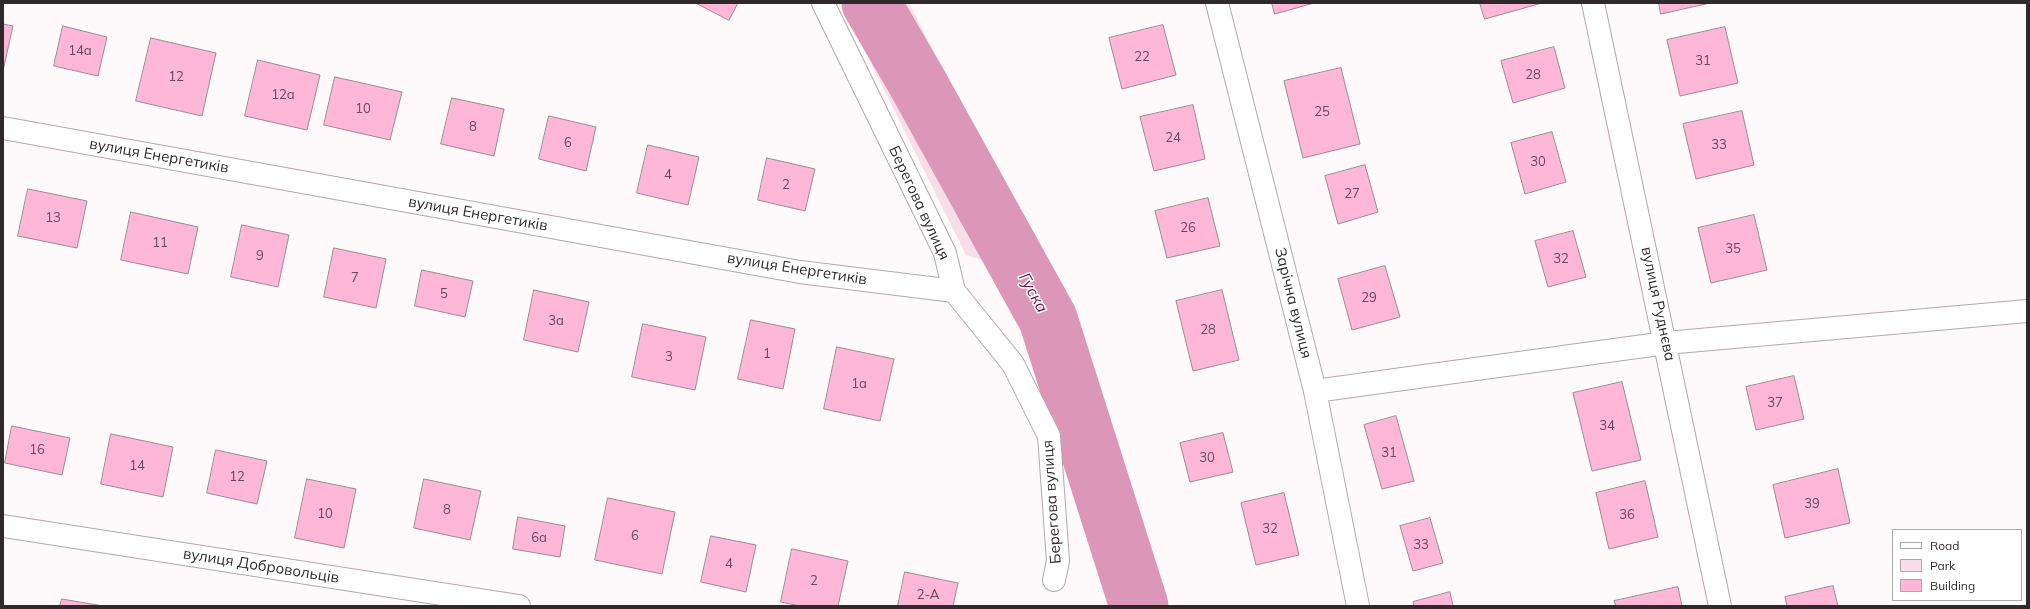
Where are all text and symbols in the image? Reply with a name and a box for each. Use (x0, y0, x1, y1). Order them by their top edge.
house number: 14а (68, 43, 92, 59)
house number: 22 (1134, 49, 1150, 65)
house number: 31 (1695, 53, 1711, 69)
house number: 28 (1525, 67, 1541, 83)
house number: 12 (168, 69, 184, 85)
house number: 12а (271, 87, 295, 103)
house number: 10 (355, 101, 371, 117)
house number: 25 (1314, 104, 1330, 120)
house number: 8 (469, 119, 477, 135)
house number: 24 (1165, 130, 1181, 146)
street label: вулиця Енергетиків (88, 135, 230, 177)
house number: 6 (564, 135, 572, 151)
house number: 33 (1711, 137, 1727, 153)
street label: Берегова вулиця (885, 143, 953, 263)
house number: 30 (1530, 154, 1546, 170)
house number: 4 (664, 167, 672, 183)
house number: 2 (782, 177, 790, 193)
house number: 27 (1344, 186, 1360, 202)
street label: вулиця Енергетиків (407, 193, 549, 235)
house number: 13 (45, 210, 61, 226)
house number: 26 (1180, 220, 1196, 236)
house number: 11 (152, 235, 168, 251)
house number: 35 (1725, 241, 1741, 257)
street label: вулиця Руднєва (1637, 245, 1679, 363)
street label: Зарічна вулиця (1271, 246, 1315, 360)
house number: 9 (256, 248, 264, 264)
street label: вулиця Енергетиків (726, 249, 868, 289)
house number: 32 (1553, 251, 1569, 267)
house number: 7 (351, 270, 359, 286)
water label: Гуска (1014, 270, 1052, 316)
house number: 5 (440, 286, 448, 302)
house number: 29 (1361, 290, 1377, 306)
house number: 3а (548, 313, 564, 329)
house number: 28 (1200, 322, 1216, 338)
house number: 1 (763, 346, 771, 362)
house number: 3 (665, 349, 673, 365)
house number: 1а (851, 376, 867, 392)
house number: 37 (1767, 395, 1783, 411)
house number: 34 (1599, 418, 1615, 434)
street label: Берегова вулиця (1039, 440, 1065, 564)
house number: 16 (29, 442, 45, 458)
house number: 31 (1381, 445, 1397, 461)
house number: 30 (1199, 450, 1215, 466)
house number: 14 (129, 458, 145, 474)
house number: 12 (229, 469, 245, 485)
house number: 39 (1804, 496, 1820, 512)
house number: 8 (443, 502, 451, 518)
house number: 10 (317, 506, 333, 522)
house number: 36 (1619, 507, 1635, 523)
house number: 32 (1262, 521, 1278, 537)
house number: 6 (631, 528, 639, 544)
legend (1892, 529, 2022, 601)
house number: 6а (531, 530, 547, 546)
house number: 33 (1413, 537, 1429, 553)
text: Road (1930, 538, 1959, 553)
street label: вулиця Добровольців (182, 545, 340, 587)
house number: 4 (725, 556, 733, 572)
text: Park (1930, 558, 1955, 573)
house number: 2 (810, 573, 818, 589)
text: Building (1930, 578, 1975, 593)
house number: 2-А (917, 587, 939, 603)

